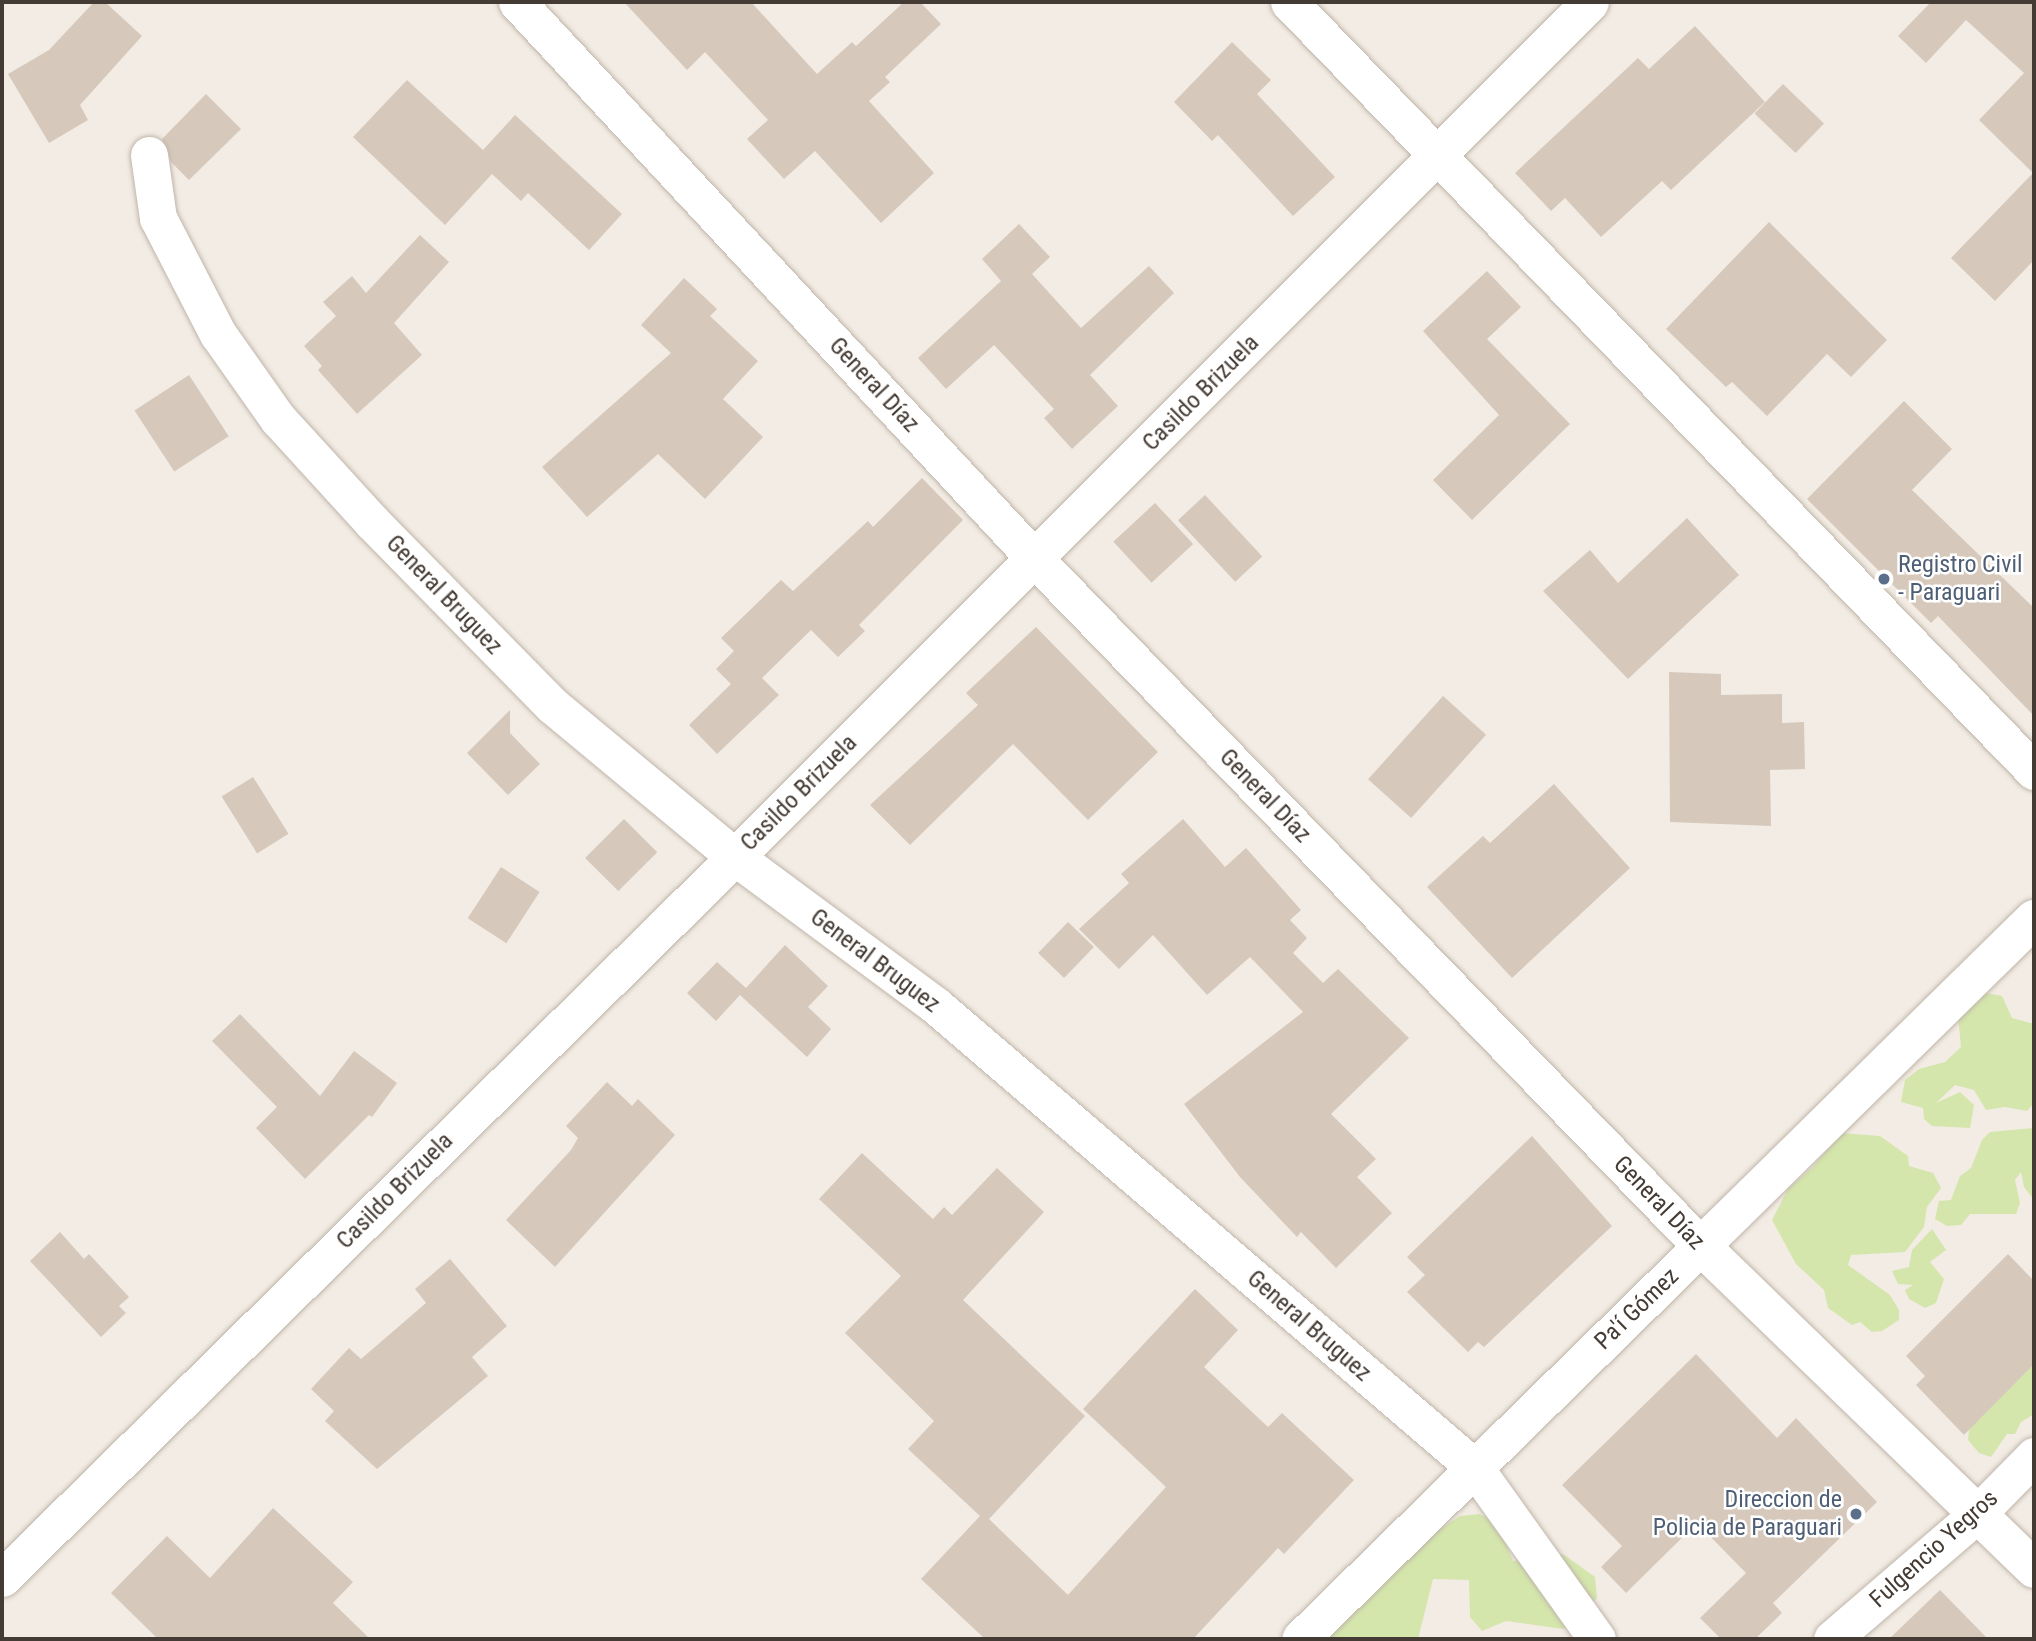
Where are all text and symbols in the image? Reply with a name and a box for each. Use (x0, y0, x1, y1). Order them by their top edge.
street label: Casildo Brizuela (1137, 329, 1265, 457)
street label: General Díaz (823, 332, 925, 438)
street label: General Bruguez (380, 529, 508, 661)
place label: Registro Civil - Paraguari (1898, 551, 2022, 607)
marker: Registro Civil - Paraguari (1876, 571, 1892, 587)
street label: Casildo Brizuela (735, 729, 863, 857)
street label: General Díaz (1213, 743, 1317, 849)
street label: General Bruguez (804, 903, 946, 1019)
street label: Casildo Brizuela (331, 1127, 459, 1255)
street label: General Díaz (1607, 1150, 1711, 1256)
street label: Pa'í Gómez (1589, 1262, 1685, 1356)
street label: General Bruguez (1241, 1264, 1377, 1388)
street label: Fulgencio Yegros (1864, 1484, 2004, 1614)
place label: Direccion de Policia de Paraguari (1653, 1486, 1842, 1542)
marker: Direccion de Policia de Paraguari (1848, 1506, 1864, 1522)

